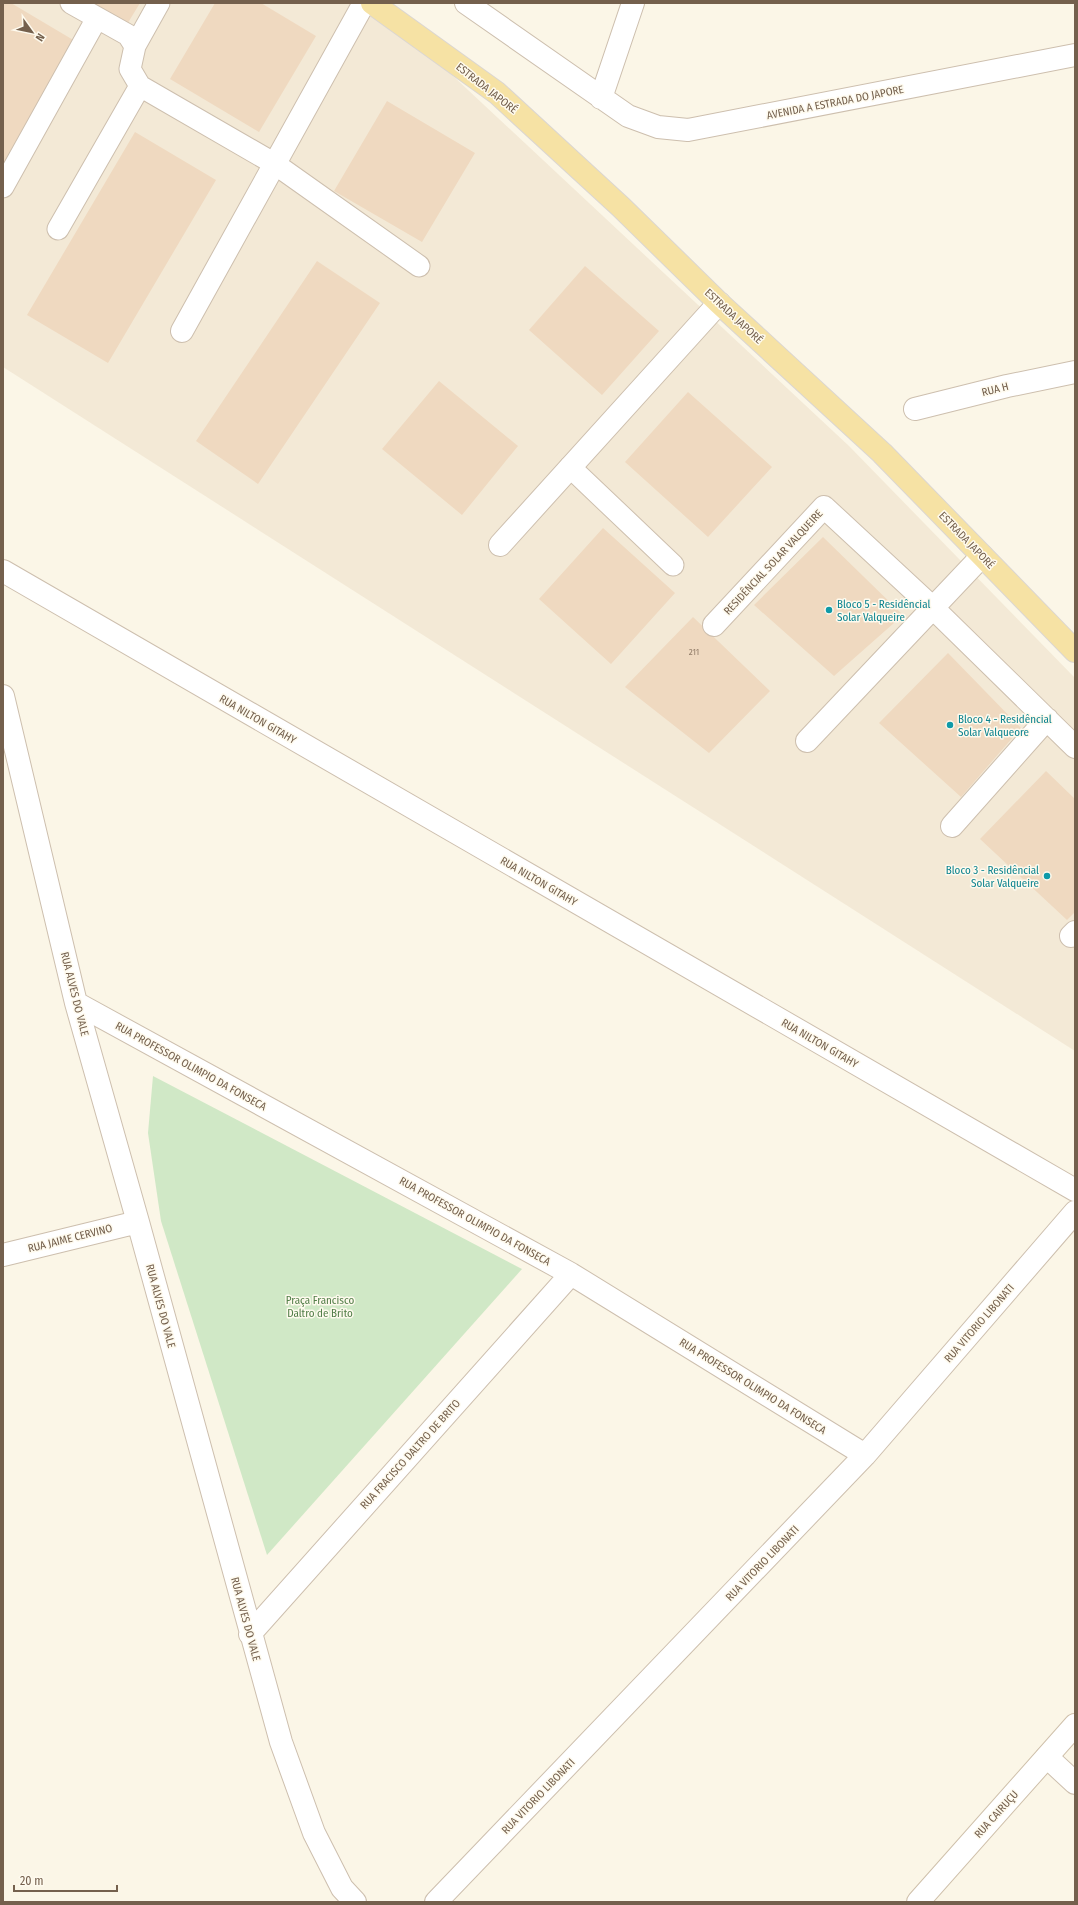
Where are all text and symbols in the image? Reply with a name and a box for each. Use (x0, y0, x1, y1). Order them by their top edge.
north arrow (12, 12, 52, 52)
text: N (33, 31, 47, 43)
street label: ESTRADA JAPORÉ (453, 60, 521, 116)
street label: AVENIDA A ESTRADA DO JAPORE (766, 83, 905, 122)
street label: ESTRADA JAPORÉ (702, 286, 766, 346)
street label: RUA H (980, 380, 1010, 399)
street label: RESIDÊNCIAL SOLAR VALQUEIRE (721, 507, 826, 618)
street label: ESTRADA JAPORÉ (936, 508, 998, 572)
place label: Bloco 5 - Residêncial Solar Valqueire (837, 598, 930, 624)
marker: Bloco 5 - Residêncial Solar Valqueire (824, 605, 834, 615)
house number: 211 (689, 647, 699, 657)
street label: RUA NILTON GITAHY (217, 692, 299, 747)
place label: Bloco 4 - Residêncial Solar Valqueore (958, 713, 1052, 739)
marker: Bloco 4 - Residêncial Solar Valqueore (945, 720, 955, 730)
street label: RUA NILTON GITAHY (498, 854, 580, 909)
place label: Bloco 3 - Residêncial Solar Valqueire (946, 864, 1039, 890)
marker: Bloco 3 - Residêncial Solar Valqueire (1042, 871, 1052, 881)
street label: RUA ALVES DO VALE (58, 951, 91, 1038)
street label: RUA NILTON GITAHY (779, 1016, 861, 1071)
street label: RUA PROFESSOR OLIMPIO DA FONSECA (113, 1019, 269, 1114)
street label: RUA PROFESSOR OLIMPIO DA FONSECA (397, 1174, 553, 1269)
street label: RUA JAIME CERVINO (27, 1222, 114, 1255)
street label: RUA ALVES DO VALE (143, 1263, 178, 1350)
street label: RUA VITORIO LIBONATI (942, 1281, 1017, 1365)
park label: Praça Francisco Daltro de Brito (286, 1294, 354, 1320)
street label: RUA PROFESSOR OLIMPIO DA FONSECA (677, 1336, 829, 1437)
street label: RUA FRACISCO DALTRO DE BRITO (358, 1397, 463, 1512)
street label: RUA VITORIO LIBONATI (723, 1523, 802, 1604)
street label: RUA ALVES DO VALE (228, 1576, 263, 1663)
street label: RUA VITORIO LIBONATI (499, 1756, 578, 1837)
street label: RUA CAIRUÇU (972, 1788, 1021, 1841)
scale bar (14, 1867, 117, 1893)
text: 20 m (20, 1874, 44, 1888)

